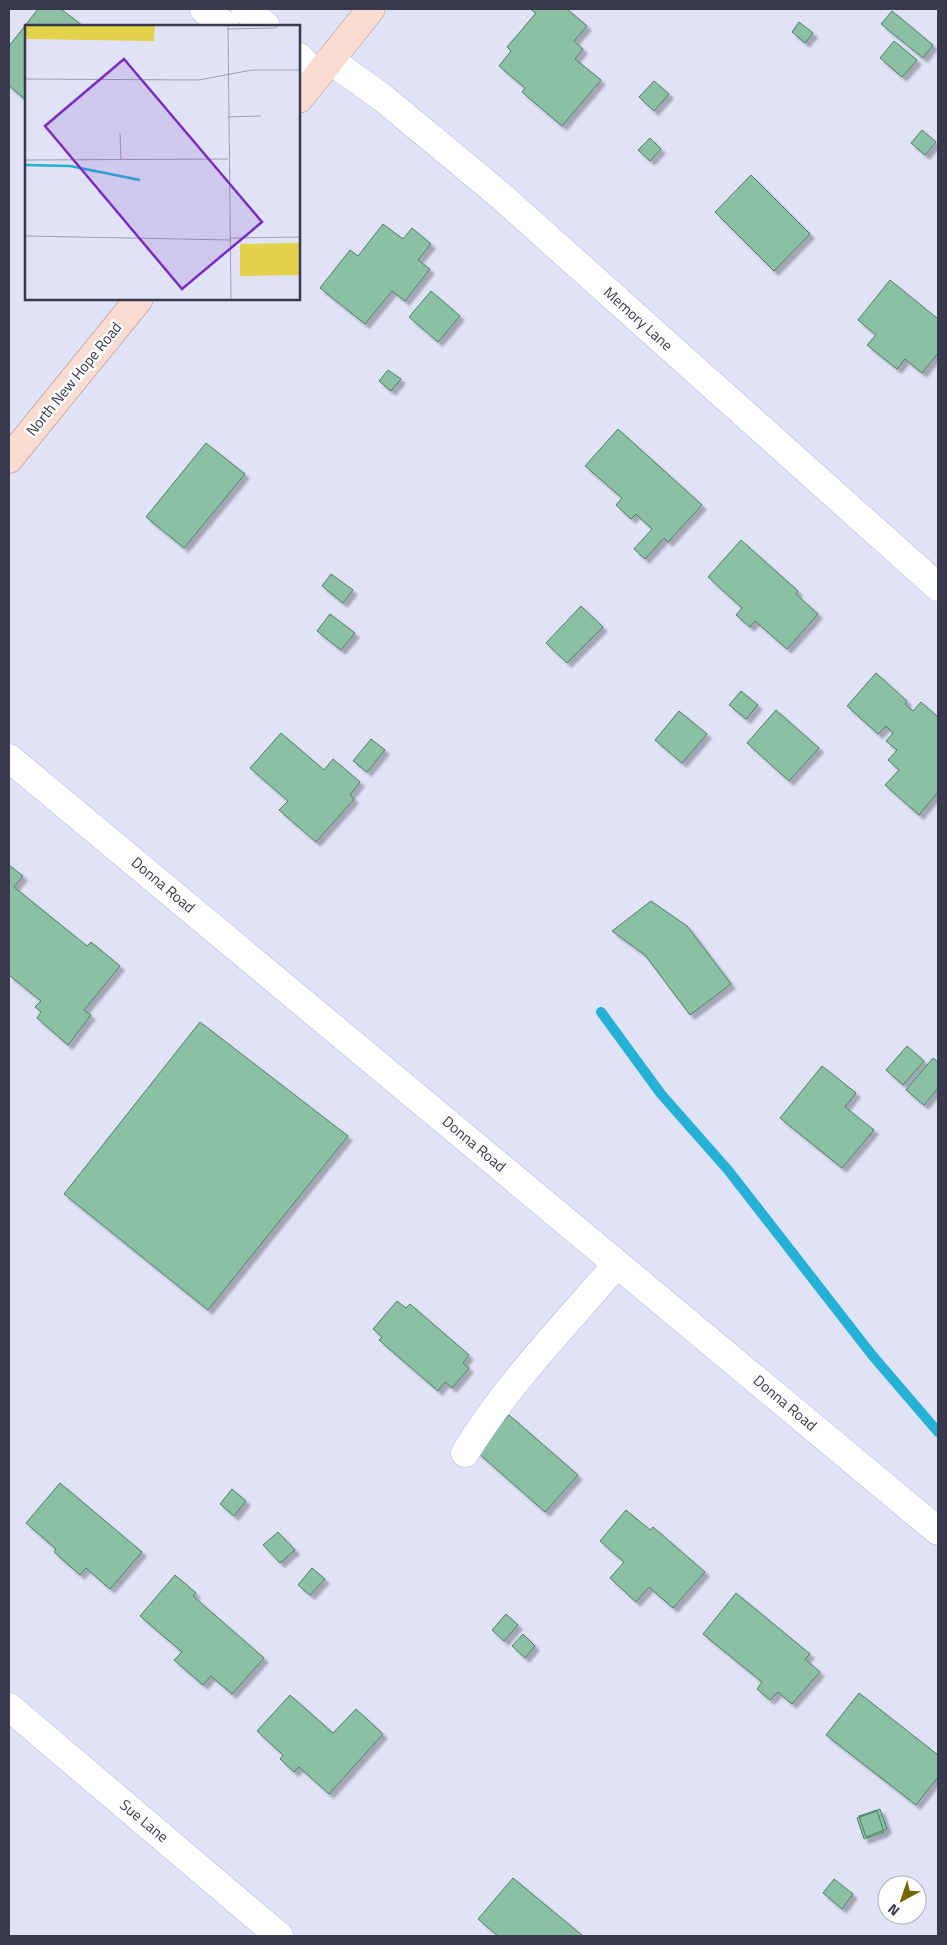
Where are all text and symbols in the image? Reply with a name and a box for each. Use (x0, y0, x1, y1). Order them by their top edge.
inset map (25, 25, 300, 300)
street label: Memory Lane (598, 281, 678, 356)
street label: North New Hope Road (20, 317, 127, 441)
street label: Donna Road (126, 851, 200, 918)
street label: Donna Road (437, 1110, 511, 1177)
street label: Donna Road (748, 1369, 822, 1436)
street label: Sue Lane (115, 1793, 174, 1848)
north arrow (877, 1875, 927, 1925)
text: N (883, 1899, 904, 1922)

